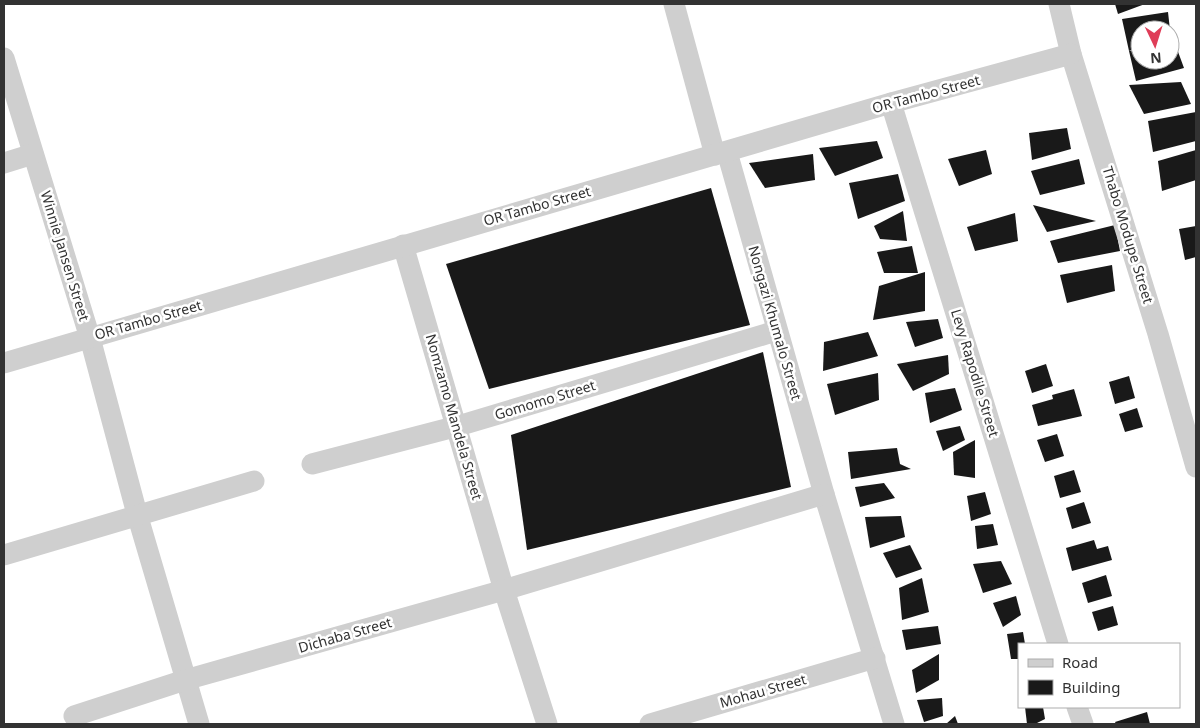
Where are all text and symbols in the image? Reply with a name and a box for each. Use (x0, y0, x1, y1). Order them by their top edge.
north arrow (1130, 20, 1180, 70)
text: N (1150, 49, 1162, 68)
street label: OR Tambo Street (870, 70, 982, 117)
street label: Thabo Modupe Street (1099, 164, 1158, 306)
street label: OR Tambo Street (481, 181, 593, 230)
street label: Winnie Jansen Street (37, 188, 94, 323)
street label: Nongazi Khumalo Street (744, 243, 807, 402)
street label: OR Tambo Street (92, 295, 204, 344)
street label: Levy Rapodile Street (947, 307, 1004, 439)
street label: Nomzamo Mandela Street (422, 332, 487, 502)
street label: Gomomo Street (492, 375, 598, 424)
street label: Dichaba Street (296, 612, 394, 657)
legend (1018, 643, 1180, 708)
text: Road (1062, 652, 1098, 672)
street label: Mohau Street (717, 669, 808, 712)
text: Building (1062, 677, 1120, 697)

